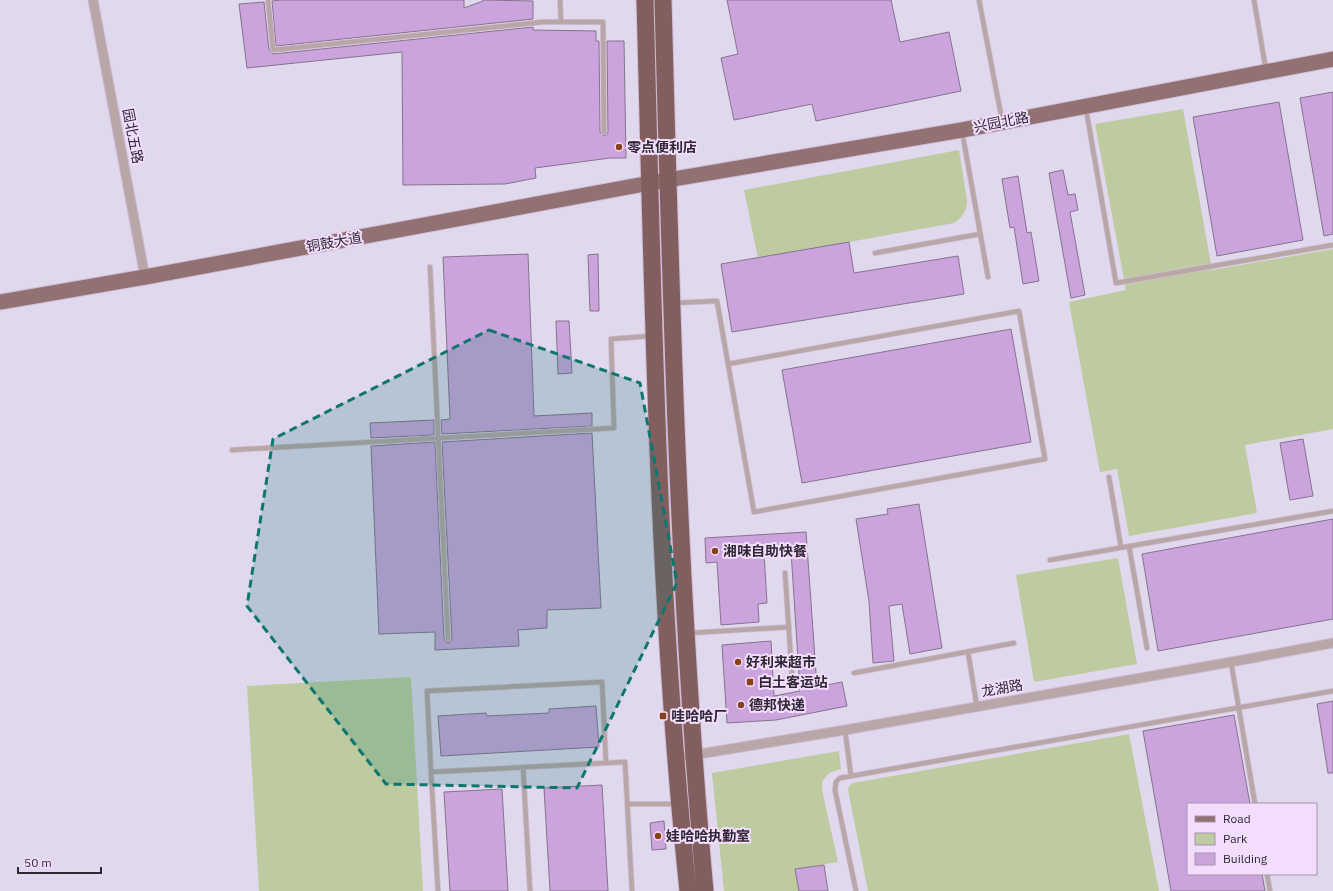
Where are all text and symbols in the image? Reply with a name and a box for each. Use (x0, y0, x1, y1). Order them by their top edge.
street label: 园北五路 (119, 107, 147, 165)
street label: 兴园北路 (972, 108, 1030, 136)
place label: 零点便利店 (627, 138, 697, 156)
marker: 零点便利店 (614, 142, 624, 152)
street label: 铜鼓大道 (305, 228, 363, 256)
place label: 湘味自助快餐 (723, 542, 807, 560)
marker: 湘味自助快餐 (710, 546, 720, 556)
place label: 好利来超市 (746, 653, 816, 671)
marker: 好利来超市 (733, 657, 743, 667)
place label: 白土客运站 (758, 673, 828, 691)
street label: 龙湖路 (980, 675, 1024, 701)
marker: 白土客运站 (745, 677, 755, 687)
place label: 德邦快递 (749, 696, 805, 714)
marker: 德邦快递 (736, 700, 746, 710)
place label: 哇哈哈厂 (671, 707, 727, 725)
marker: 哇哈哈厂 (658, 711, 668, 721)
legend (1187, 803, 1317, 875)
text: Road (1223, 811, 1251, 826)
place label: 娃哈哈执勤室 (666, 827, 750, 845)
marker: 娃哈哈执勤室 (653, 831, 663, 841)
text: Park (1223, 831, 1248, 846)
scale bar (18, 849, 101, 875)
text: Building (1223, 851, 1268, 866)
text: 50 m (24, 855, 52, 870)

